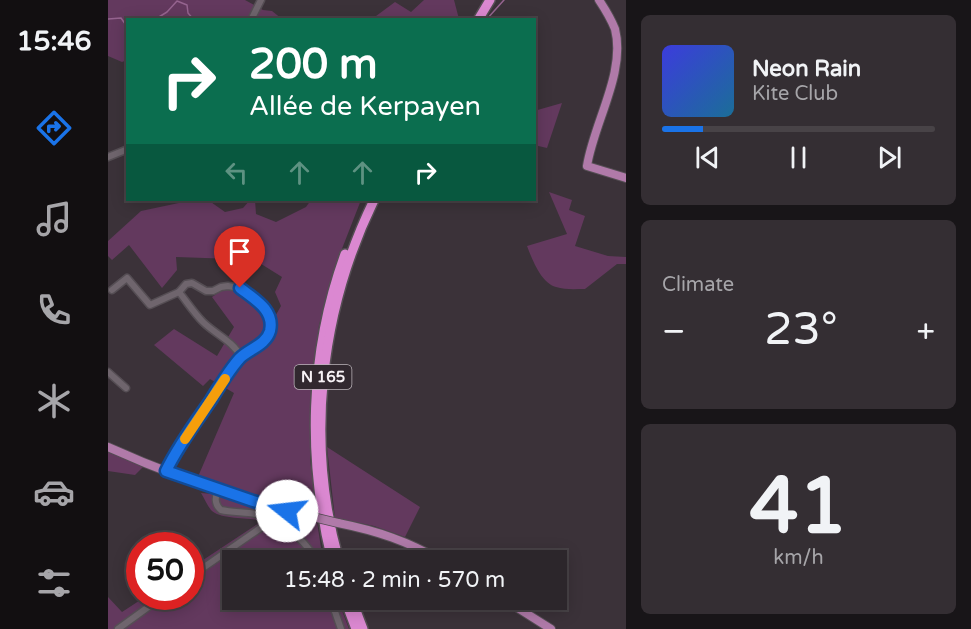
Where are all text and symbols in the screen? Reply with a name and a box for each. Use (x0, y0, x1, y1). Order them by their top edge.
text: 15:46 (17, 25, 91, 58)
text: 200 m (249, 39, 378, 90)
icon: right (150, 42, 228, 120)
text: Neon Rain (752, 56, 861, 82)
text: Kite Club (752, 82, 838, 106)
text: Allée de Kerpayen (249, 90, 481, 123)
icon: directions (33, 107, 75, 149)
icon: previous (691, 141, 724, 174)
icon: pause (782, 141, 815, 174)
icon: next (873, 141, 906, 174)
icon: left (220, 156, 253, 189)
icon: ahead (283, 156, 316, 189)
icon: ahead (346, 156, 379, 189)
icon: right (409, 156, 442, 189)
icon: music (33, 198, 75, 240)
pin (214, 226, 265, 288)
icon: arrive (223, 235, 256, 268)
text: Climate (662, 273, 734, 297)
icon: phone (33, 289, 75, 331)
text: 23° (764, 303, 838, 357)
text: − (662, 312, 686, 351)
text: + (916, 312, 935, 351)
road number: N 165 (294, 365, 352, 389)
icon: climate (33, 380, 75, 422)
text: 41 (750, 460, 847, 554)
icon: car (33, 471, 75, 513)
position arrow (255, 479, 319, 543)
speed limit sign: 50 (126, 532, 204, 610)
text: km/h (773, 546, 824, 570)
icon: filters (33, 562, 75, 604)
text: 15:48 · 2 min · 570 m (284, 567, 505, 593)

